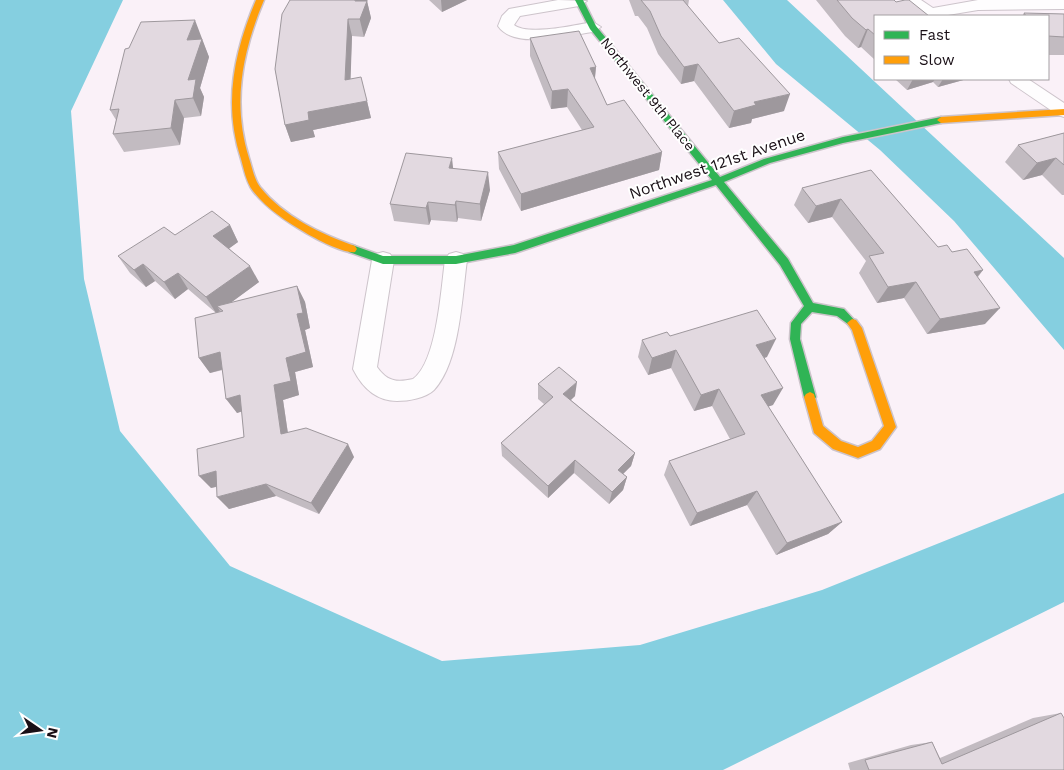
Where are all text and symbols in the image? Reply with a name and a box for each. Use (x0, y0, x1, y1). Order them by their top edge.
legend (874, 15, 1049, 80)
text: Fast (919, 26, 951, 44)
street label: Northwest 9th Place (598, 34, 698, 154)
text: Slow (919, 51, 955, 69)
street label: Northwest 121st Avenue (627, 125, 807, 203)
north arrow (15, 705, 65, 755)
text: N (44, 726, 62, 740)

